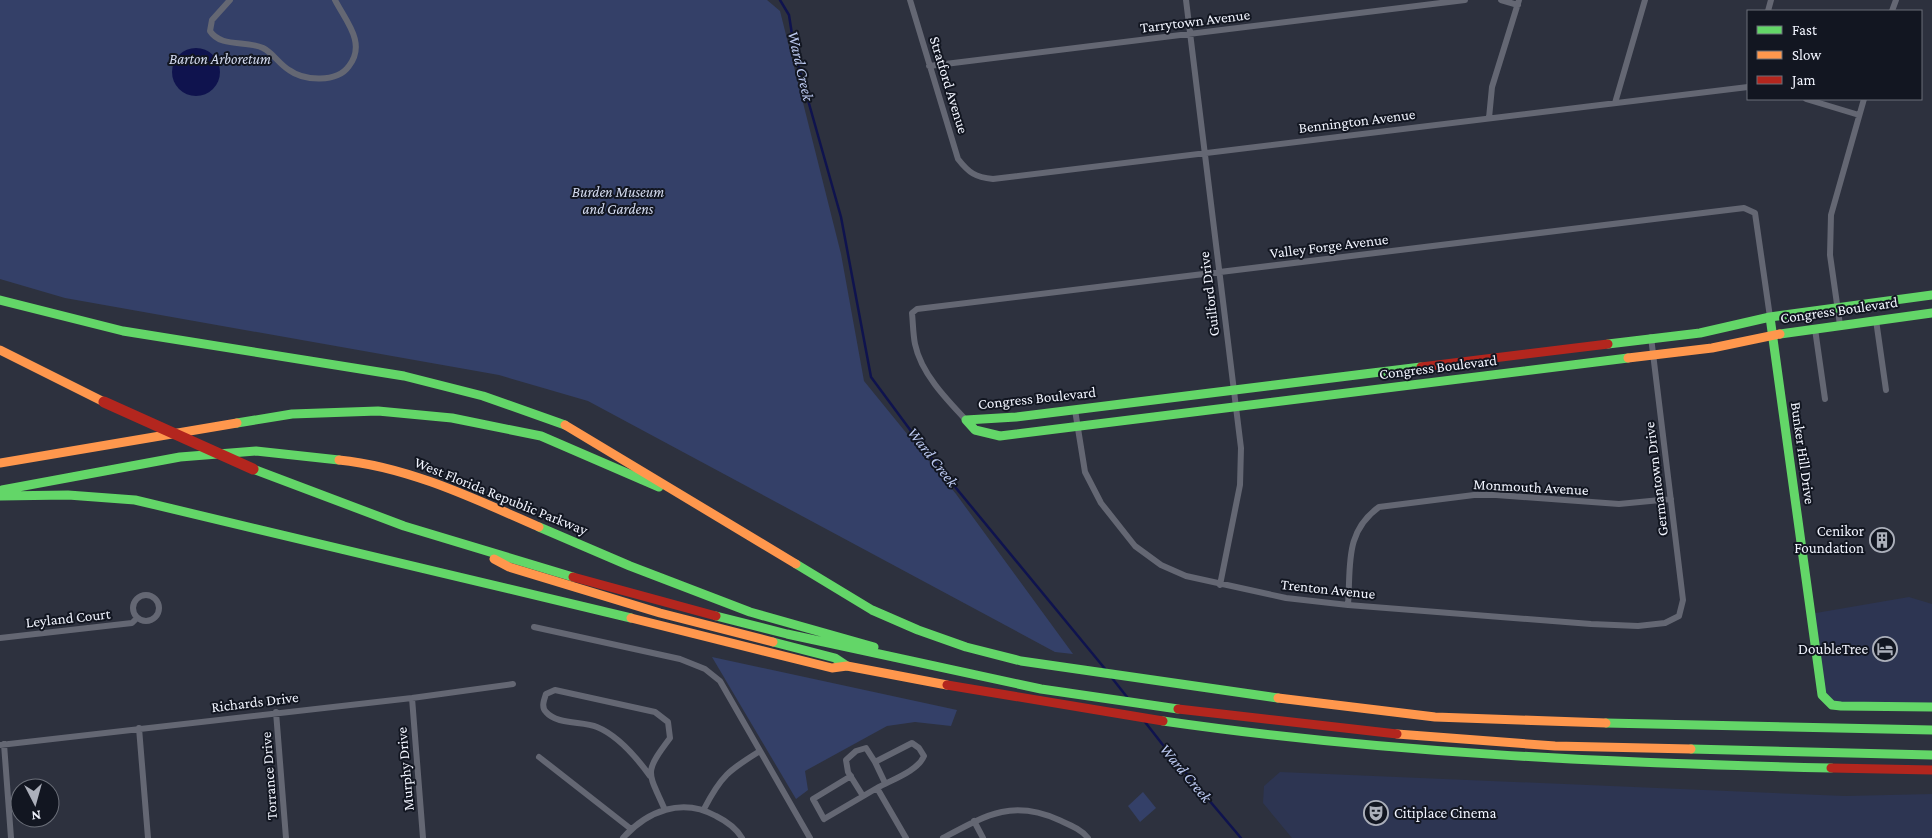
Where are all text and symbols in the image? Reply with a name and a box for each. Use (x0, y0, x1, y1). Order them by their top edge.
street label: Tarrytown Avenue (1139, 6, 1251, 37)
legend (1747, 10, 1922, 100)
text: Fast (1792, 22, 1818, 38)
water label: Ward Creek (785, 29, 818, 104)
street label: Stratford Avenue (927, 35, 971, 136)
text: Slow (1792, 47, 1822, 63)
park label: Barton Arboretum (169, 51, 271, 67)
text: Jam (1790, 72, 1815, 89)
street label: Bennington Avenue (1298, 106, 1417, 137)
park label: Burden Museum and Gardens (572, 184, 664, 217)
street label: Valley Forge Avenue (1269, 231, 1390, 262)
street label: Guilford Drive (1196, 250, 1222, 337)
street label: Congress Boulevard (1779, 294, 1899, 327)
street label: Congress Boulevard (1378, 352, 1498, 383)
street label: Congress Boulevard (977, 384, 1097, 413)
street label: Bunker Hill Drive (1788, 401, 1818, 506)
street label: Germantown Drive (1641, 420, 1671, 537)
water label: Ward Creek (904, 424, 962, 491)
street label: West Florida Republic Parkway (412, 454, 590, 539)
street label: Monmouth Avenue (1473, 476, 1589, 498)
place label: Cenikor Foundation (1794, 523, 1865, 556)
building icon: Cenikor Foundation (1869, 527, 1895, 553)
street label: Trenton Avenue (1280, 576, 1377, 602)
street label: Leyland Court (25, 605, 112, 631)
hotel icon: DoubleTree (1872, 636, 1898, 662)
place label: DoubleTree (1798, 641, 1868, 657)
street label: Richards Drive (211, 689, 300, 715)
street label: Murphy Drive (393, 726, 418, 812)
street label: Torrance Drive (258, 731, 280, 821)
water label: Ward Creek (1157, 740, 1216, 806)
north arrow (10, 778, 60, 828)
theatre icon: Citiplace Cinema (1363, 800, 1389, 826)
place label: Citiplace Cinema (1394, 805, 1496, 822)
text: N (30, 807, 42, 824)

